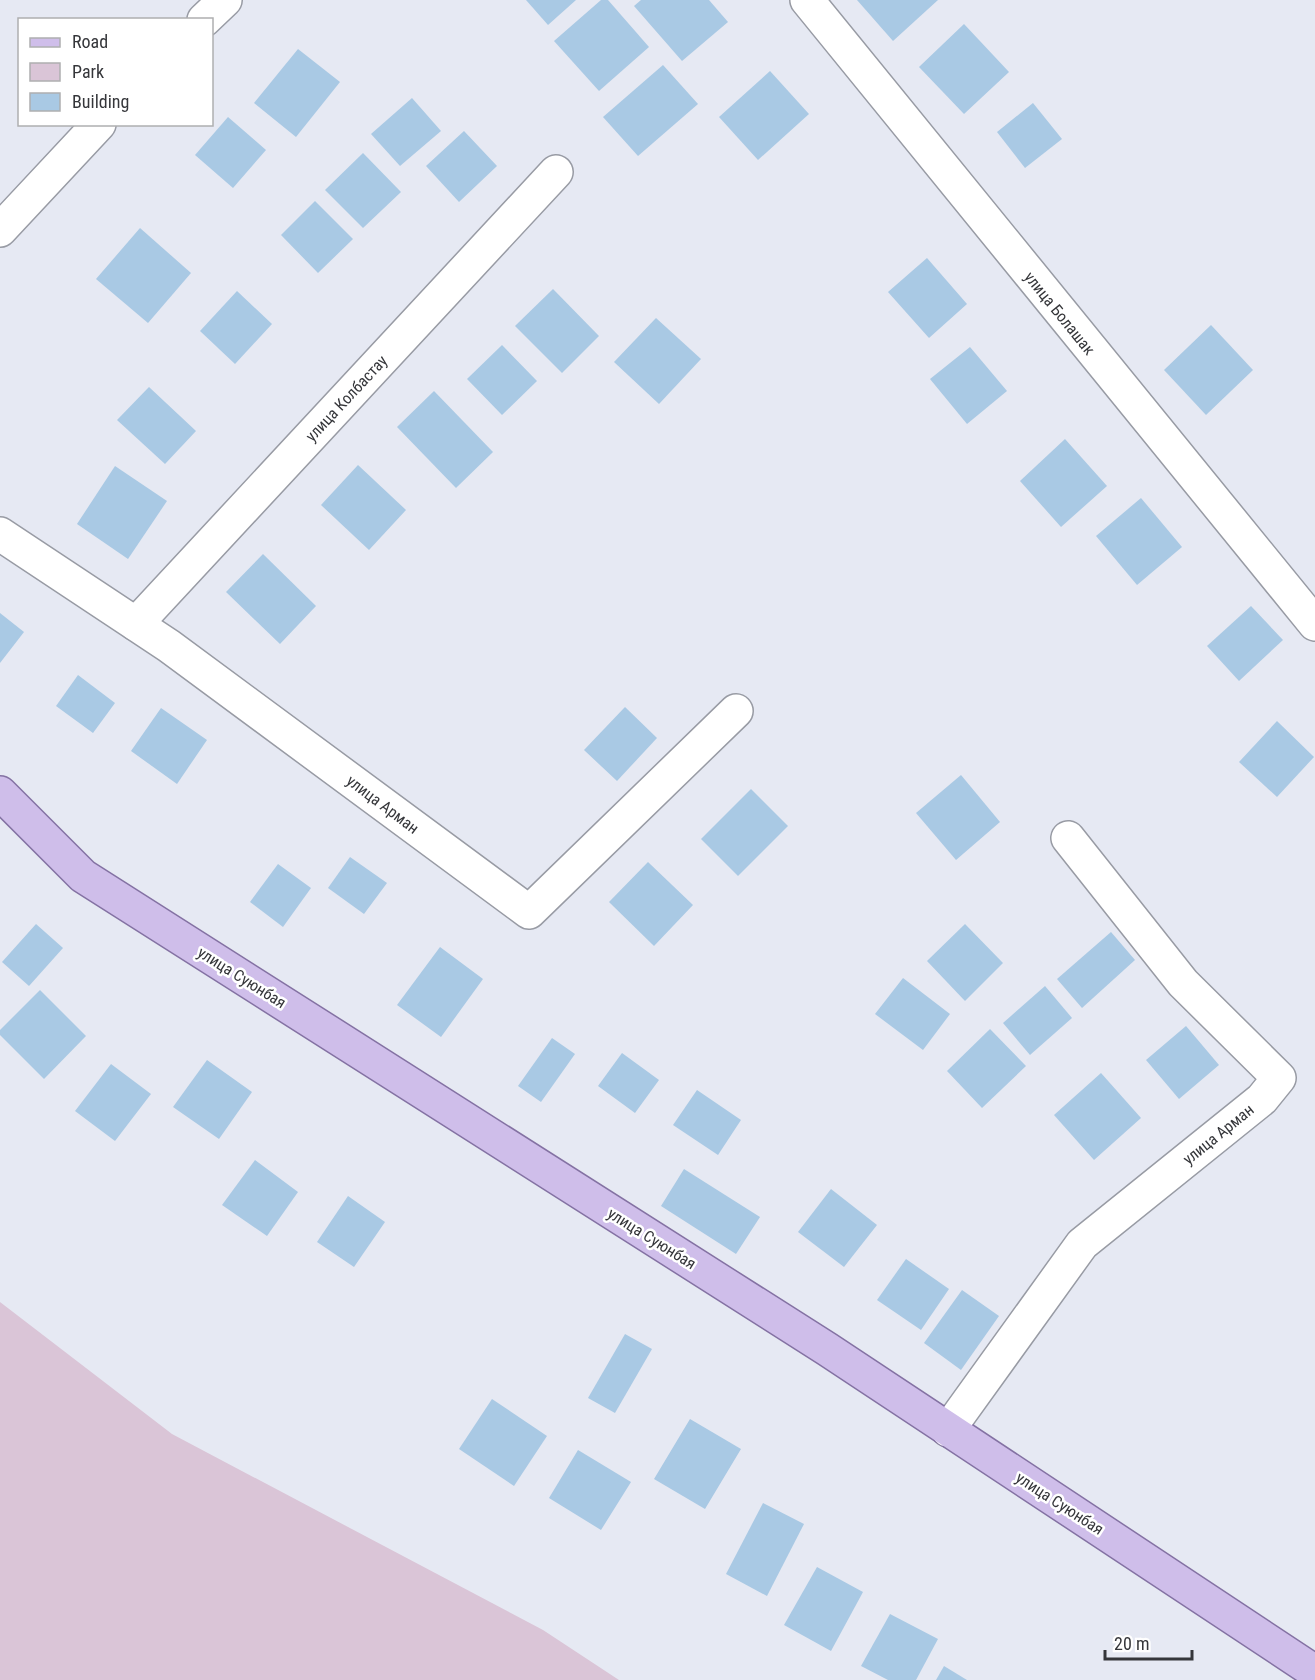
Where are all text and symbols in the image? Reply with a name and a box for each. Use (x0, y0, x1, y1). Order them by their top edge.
legend (18, 18, 213, 126)
text: Road (72, 31, 108, 52)
text: Park (72, 61, 104, 82)
text: Building (72, 91, 129, 112)
street label: улица Болашак (1020, 268, 1099, 359)
street label: улица Колбастау (302, 351, 391, 445)
street label: улица Арман (343, 771, 423, 838)
street label: улица Суюнбая (194, 943, 289, 1012)
street label: улица Арман (1179, 1100, 1258, 1169)
street label: улица Суюнбая (604, 1204, 699, 1273)
street label: улица Суюнбая (1012, 1468, 1107, 1539)
scale bar (1105, 1623, 1192, 1661)
text: 20 m (1114, 1633, 1149, 1654)

